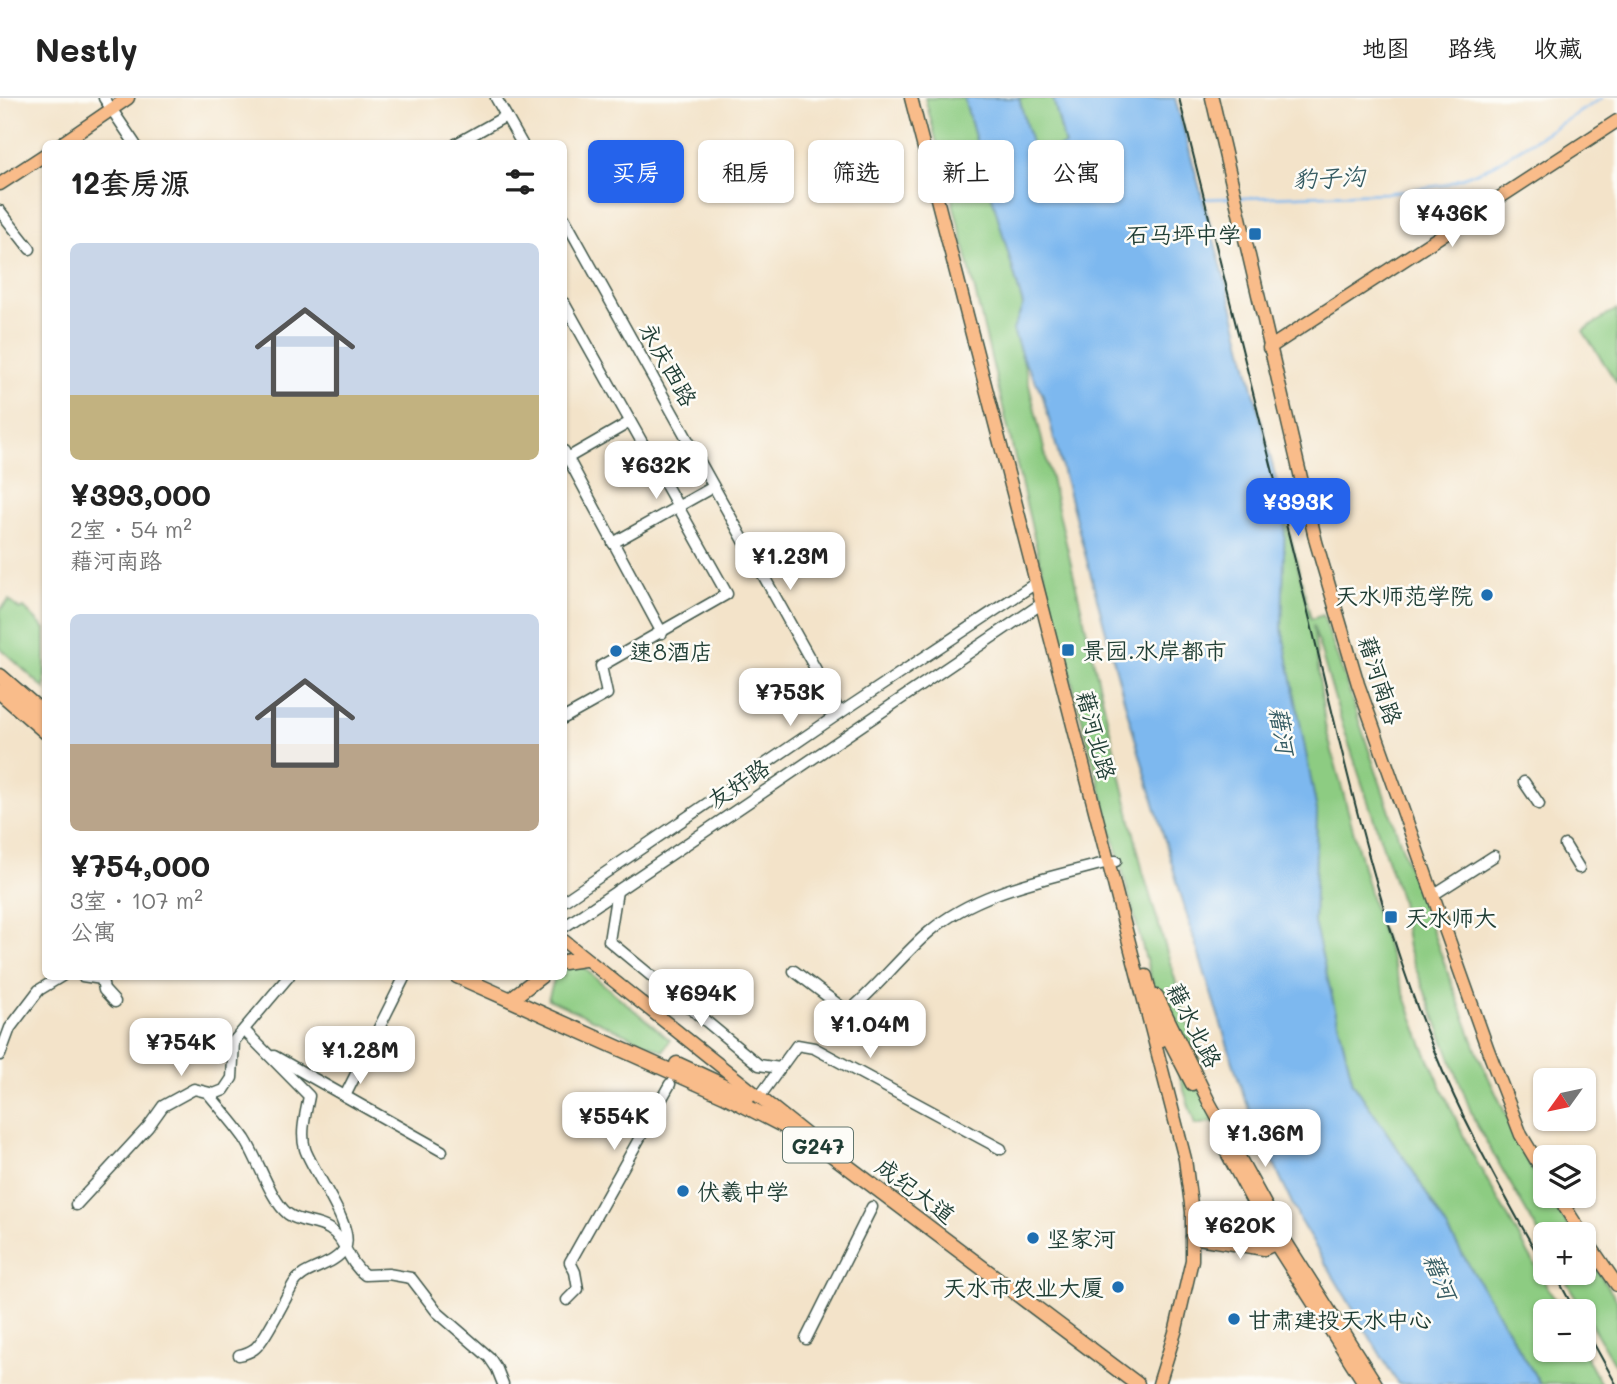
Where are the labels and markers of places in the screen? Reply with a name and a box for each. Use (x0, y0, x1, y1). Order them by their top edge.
pin: ¥436K (1403, 190, 1501, 249)
place label: 石马坪中学 (1126, 219, 1241, 249)
marker: 石马坪中学 (1247, 226, 1263, 242)
pin: ¥632K (607, 442, 705, 501)
pin: ¥393K (1249, 478, 1347, 538)
pin: ¥1.23M (733, 532, 847, 592)
place label: 天水师范学院 (1335, 580, 1473, 610)
marker: 天水师范学院 (1479, 587, 1495, 603)
place label: 景园.水岸都市 (1082, 635, 1227, 665)
place label: 速8酒店 (630, 636, 713, 666)
marker: 景园.水岸都市 (1060, 642, 1076, 658)
marker: 速8酒店 (608, 643, 624, 659)
pin: ¥753K (741, 668, 839, 728)
place label: 天水师大 (1405, 902, 1497, 932)
marker: 天水师大 (1383, 909, 1399, 925)
pin: ¥694K (652, 970, 750, 1029)
pin: ¥1.04M (813, 1000, 927, 1060)
pin: ¥754K (132, 1018, 230, 1078)
pin: ¥1.28M (303, 1026, 417, 1086)
pin: ¥554K (565, 1093, 663, 1152)
pin: ¥1.36M (1208, 1110, 1322, 1169)
place label: 伏羲中学 (697, 1176, 789, 1206)
marker: 伏羲中学 (675, 1183, 691, 1199)
pin: ¥620K (1191, 1202, 1289, 1261)
place label: 坚家河 (1047, 1223, 1116, 1253)
marker: 坚家河 (1025, 1230, 1041, 1246)
place label: 天水市农业大厦 (943, 1272, 1104, 1302)
marker: 天水市农业大厦 (1110, 1279, 1126, 1295)
place label: 甘肃建投天水中心 (1248, 1304, 1432, 1334)
marker: 甘肃建投天水中心 (1226, 1311, 1242, 1327)

